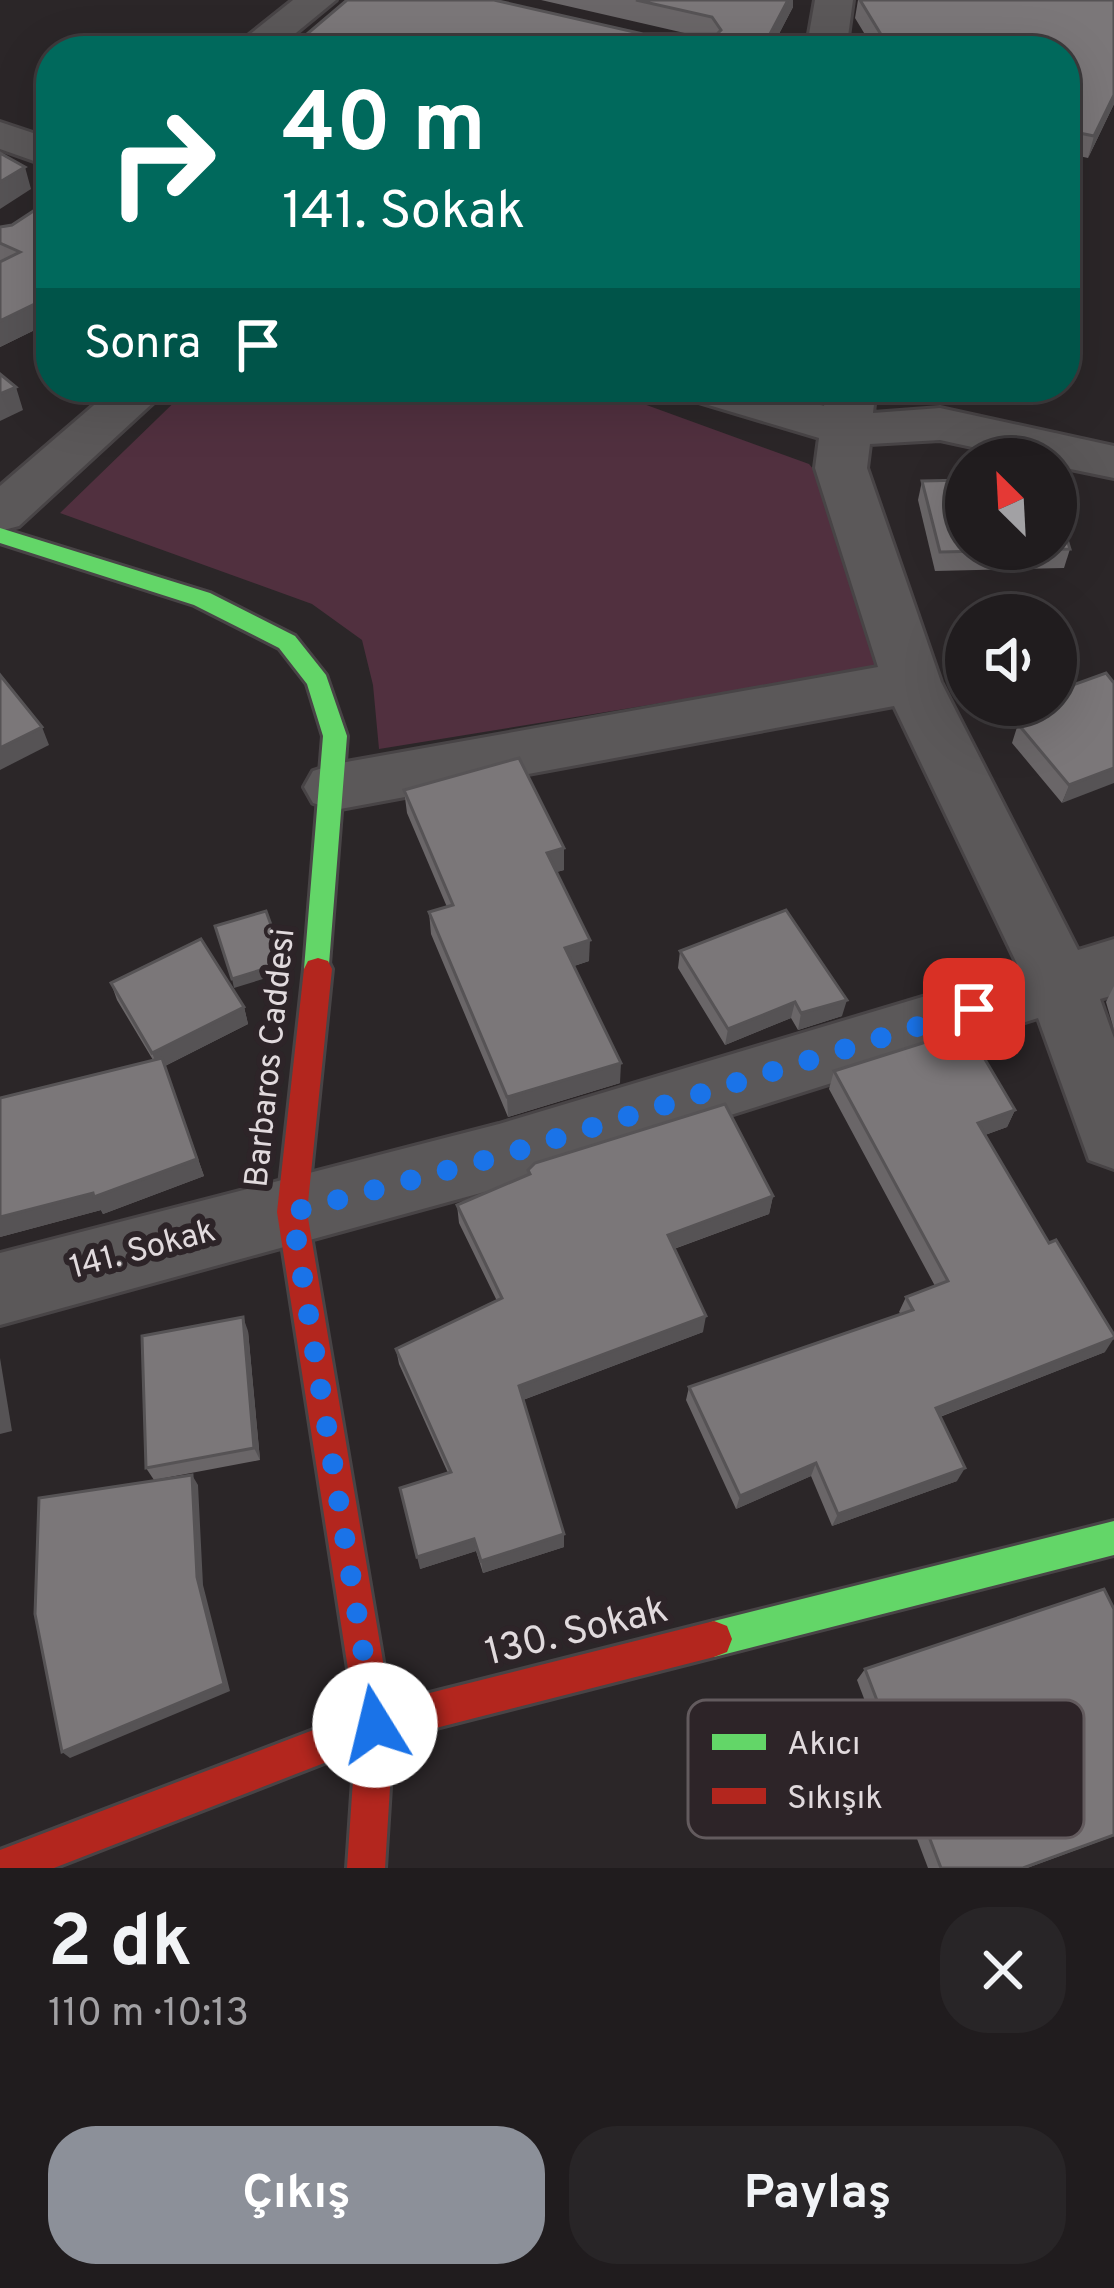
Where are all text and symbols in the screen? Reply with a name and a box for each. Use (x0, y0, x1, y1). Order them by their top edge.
text: 40 m (282, 75, 486, 181)
icon: right (84, 84, 240, 240)
text: 141. Sokak (282, 179, 525, 248)
icon: arrive (225, 312, 291, 378)
text: Sonra (84, 317, 201, 374)
north arrow (945, 438, 1077, 570)
map controls (945, 438, 1077, 726)
button: sound (945, 594, 1077, 726)
street label: Barbaros Caddesi (238, 926, 306, 1190)
pin (923, 958, 1025, 1060)
icon: arrive (941, 976, 1007, 1042)
street label: 141. Sokak (66, 1211, 220, 1291)
street label: 130. Sokak (481, 1587, 673, 1679)
position arrow (312, 1662, 438, 1788)
legend (688, 1700, 1084, 1838)
text: Akıcı (787, 1725, 860, 1767)
text: Sıkışık (787, 1779, 883, 1821)
text: 2 dk (48, 1900, 192, 1992)
button: close (940, 1907, 1066, 2033)
text: 110 m · 10:13 (48, 1991, 249, 2040)
button: Çıkış (48, 2126, 545, 2264)
button: Paylaş (569, 2126, 1066, 2264)

